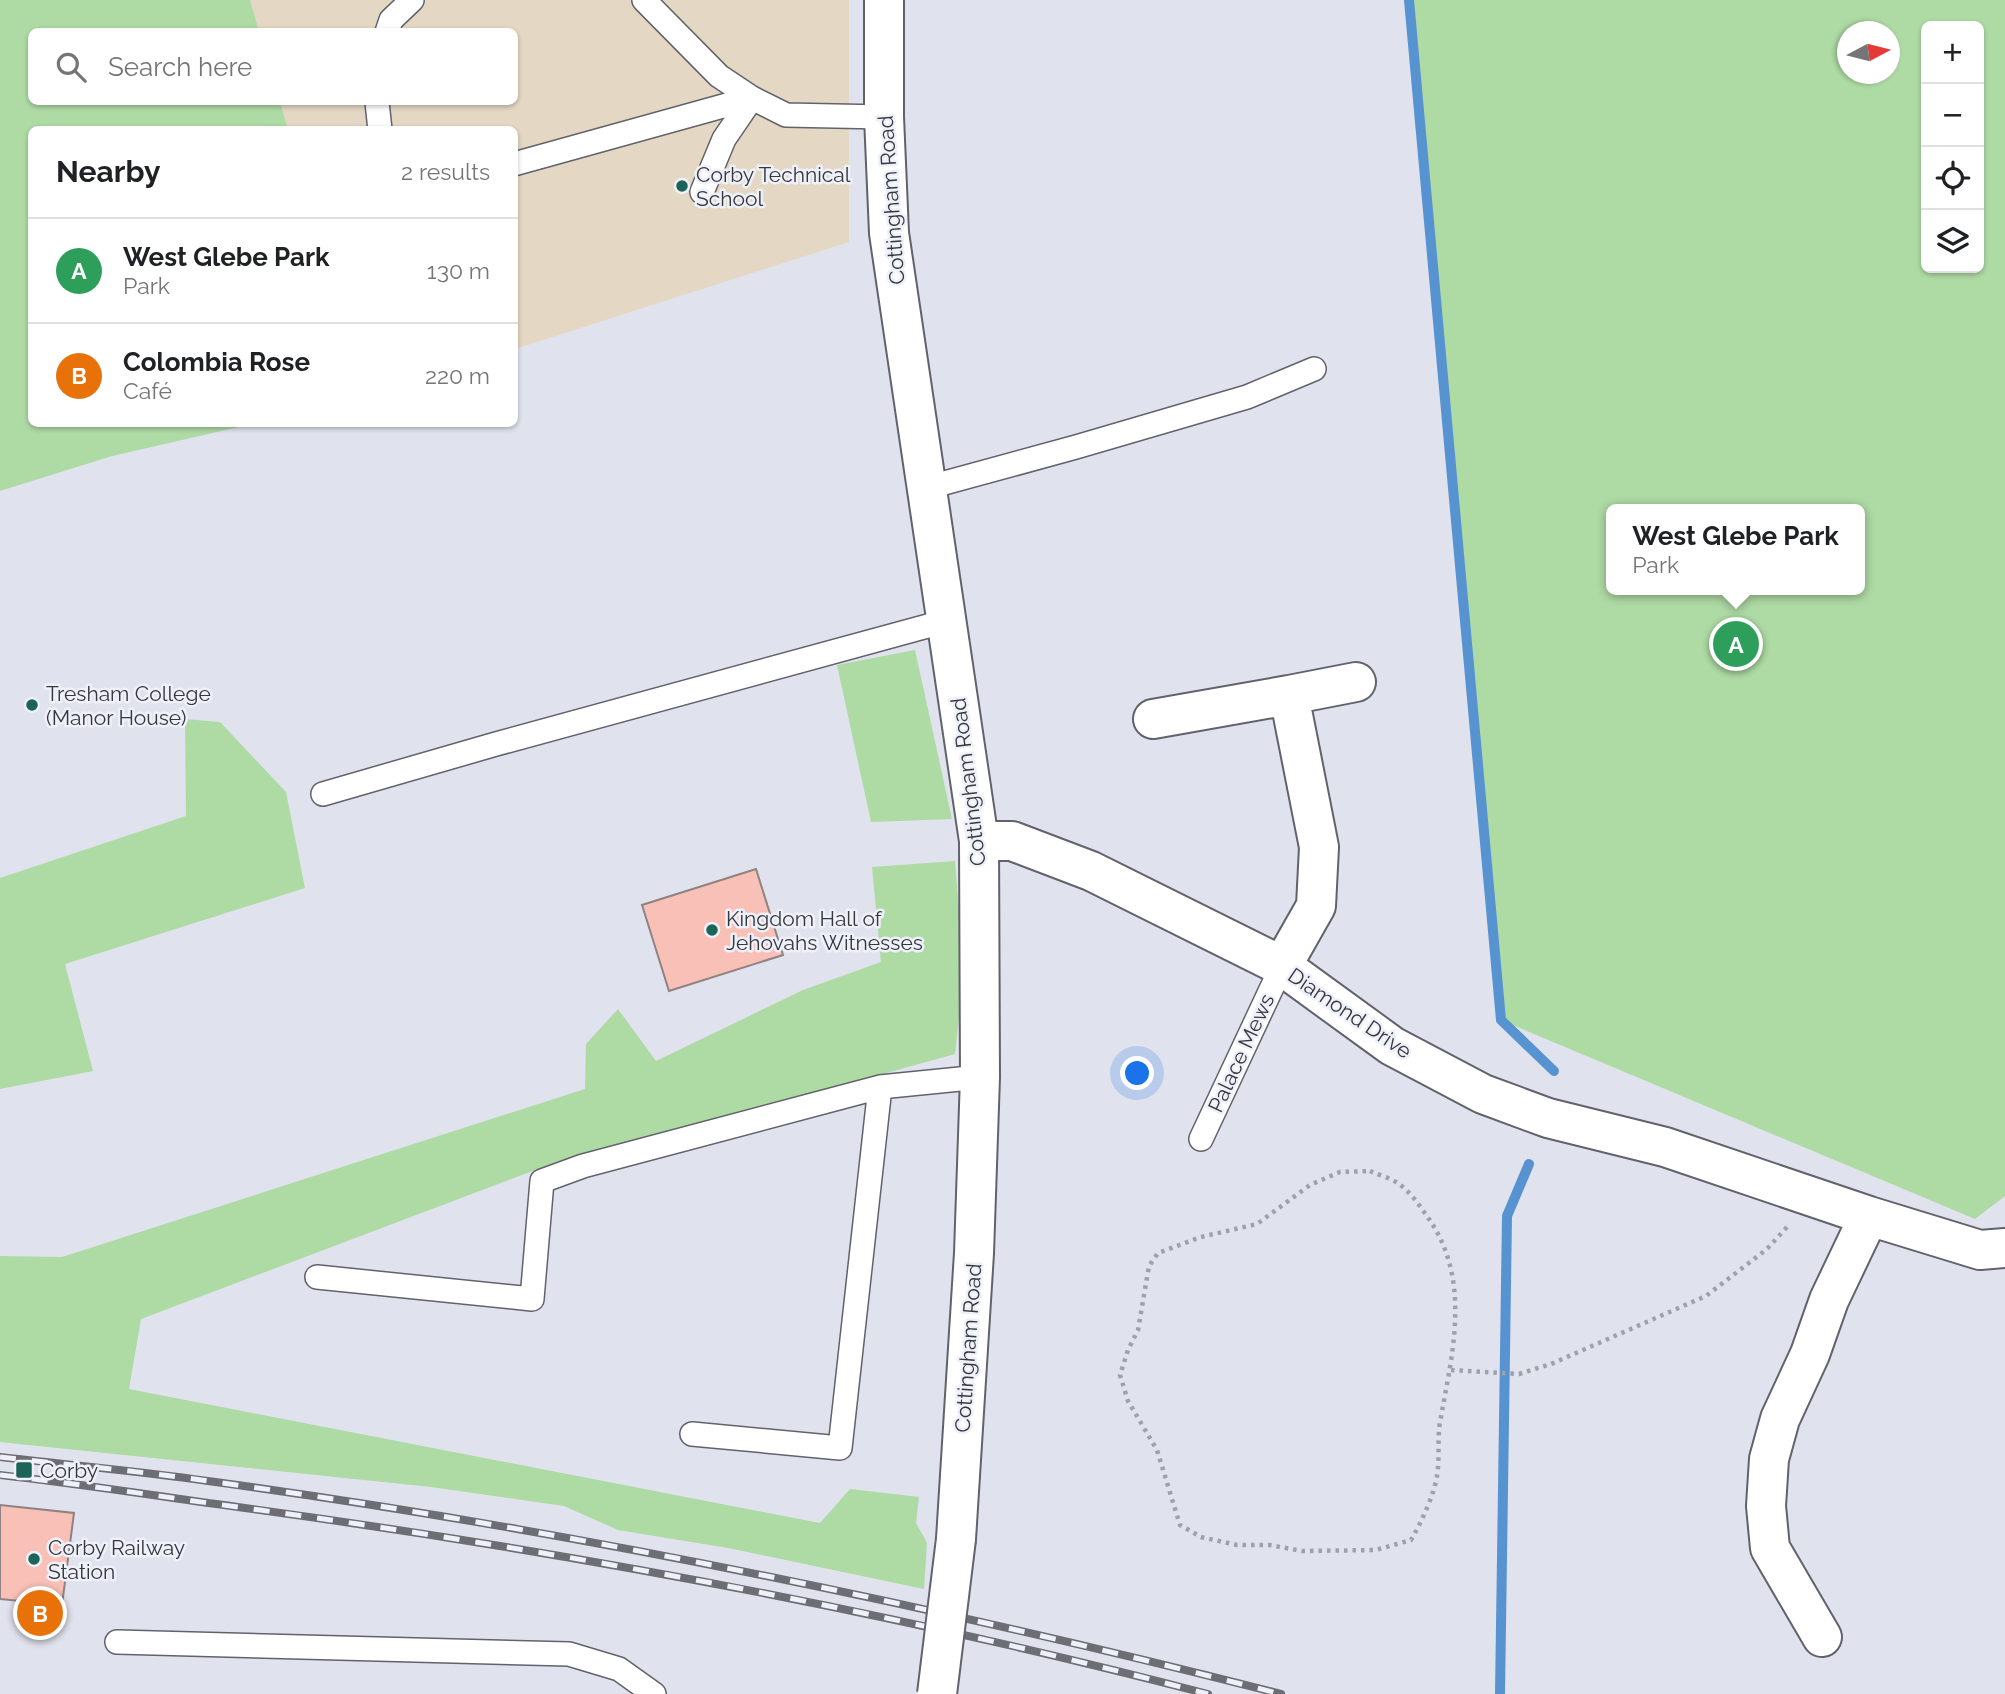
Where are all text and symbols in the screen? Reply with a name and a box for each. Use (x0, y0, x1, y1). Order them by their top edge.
north arrow (1837, 21, 1900, 84)
map controls (1921, 21, 1984, 273)
button: + (1921, 21, 1984, 84)
search box (28, 28, 518, 105)
icon: search (52, 48, 90, 86)
text: Search here (108, 52, 252, 82)
button: − (1921, 84, 1984, 147)
street label: Cottingham Road (873, 115, 909, 285)
button: locate (1921, 147, 1984, 210)
text: Nearby (56, 154, 160, 189)
text: 2 results (401, 158, 490, 185)
place label: Corby Technical School (696, 162, 851, 211)
marker: Corby Technical School (674, 178, 690, 194)
button: layers (1921, 210, 1984, 273)
text: West Glebe Park (123, 242, 330, 272)
text: A (71, 257, 87, 284)
text: 130 m (427, 257, 490, 284)
text: Park (123, 272, 170, 299)
text: Colombia Rose (123, 347, 310, 377)
text: B (71, 362, 87, 389)
text: 220 m (425, 362, 490, 389)
text: Café (123, 377, 172, 404)
popup (1606, 504, 1865, 595)
text: West Glebe Park (1632, 521, 1839, 551)
text: Park (1632, 551, 1679, 578)
pin: A (1713, 618, 1759, 670)
place label: Tresham College (Manor House) (46, 681, 211, 730)
street label: Cottingham Road (945, 696, 991, 868)
marker: Tresham College (Manor House) (24, 697, 40, 713)
place label: Kingdom Hall of Jehovahs Witnesses (726, 906, 923, 955)
marker: Kingdom Hall of Jehovahs Witnesses (704, 922, 720, 938)
street label: Diamond Drive (1283, 962, 1417, 1064)
street label: Palace Mews (1203, 990, 1279, 1116)
your location (1120, 1056, 1154, 1090)
street label: Cottingham Road (950, 1263, 986, 1433)
place label: Corby (40, 1458, 98, 1483)
marker: Corby (14, 1460, 34, 1480)
place label: Corby Railway Station (48, 1535, 185, 1584)
marker: Corby Railway Station (26, 1551, 42, 1567)
pin: B (17, 1587, 63, 1639)

